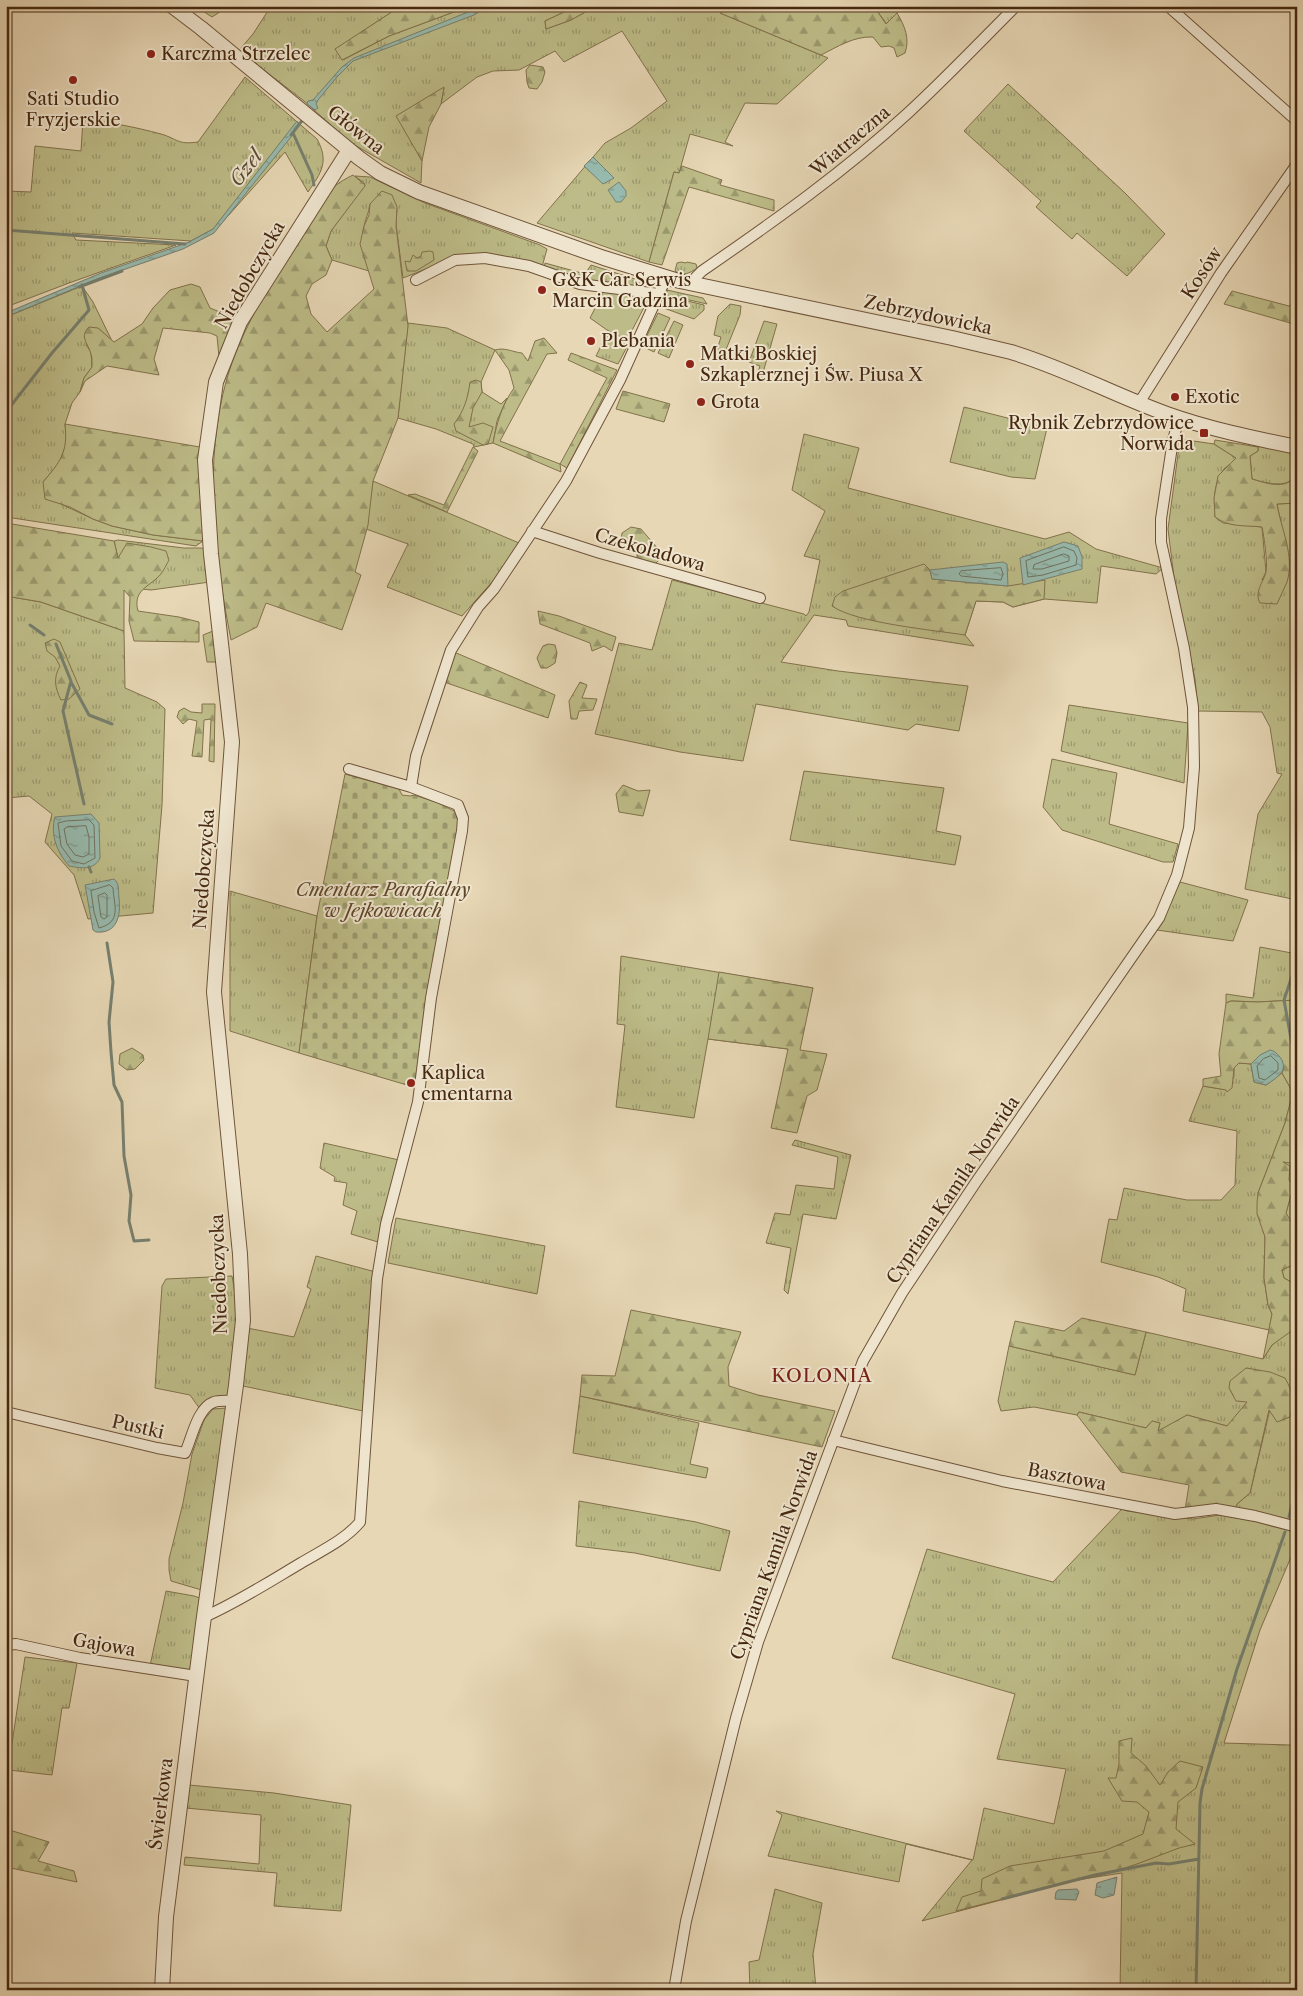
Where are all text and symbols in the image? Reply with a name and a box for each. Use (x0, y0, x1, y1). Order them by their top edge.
place label: Karczma Strzelec (161, 43, 310, 65)
marker: Karczma Strzelec (145, 48, 157, 60)
marker: Sati Studio Fryzjerskie (67, 74, 79, 86)
place label: Sati Studio Fryzjerskie (25, 88, 121, 131)
street label: Główna (323, 101, 389, 159)
street label: Wiatraczna (805, 101, 895, 181)
water label: Gzel (225, 144, 269, 191)
street label: Niedobczycka (210, 217, 290, 333)
street label: Kosów (1177, 242, 1228, 303)
place label: G&K Car Serwis Marcin Gadzina (552, 269, 691, 312)
marker: G&K Car Serwis Marcin Gadzina (536, 284, 548, 296)
street label: Zebrzydowicka (862, 291, 995, 339)
place label: Plebania (601, 330, 675, 352)
marker: Plebania (585, 335, 597, 347)
place label: Matki Boskiej Szkaplerznej i Św. Piusa X (700, 343, 923, 386)
marker: Matki Boskiej Szkaplerznej i Św. Piusa X (684, 358, 696, 370)
place label: Exotic (1185, 386, 1240, 408)
place label: Grota (711, 391, 760, 413)
marker: Exotic (1169, 391, 1181, 403)
marker: Grota (695, 396, 707, 408)
place label: Rybnik Zebrzydowice Norwida (1008, 412, 1194, 455)
marker: Rybnik Zebrzydowice Norwida (1198, 427, 1210, 439)
street label: Czekoladowa (592, 524, 708, 576)
street label: Niedobczycka (189, 808, 219, 930)
park label: Cmentarz Parafialny w Jejkowicach (296, 879, 470, 922)
place label: Kaplica cmentarna (421, 1062, 513, 1105)
marker: Kaplica cmentarna (405, 1077, 417, 1089)
street label: Cypriana Kamila Norwida (882, 1091, 1024, 1288)
street label: Niedobczycka (206, 1213, 232, 1335)
district label: KOLONIA (771, 1364, 873, 1387)
street label: Pustki (110, 1410, 167, 1444)
street label: Cypriana Kamila Norwida (726, 1446, 822, 1663)
street label: Basztowa (1026, 1459, 1109, 1496)
street label: Gajowa (71, 1629, 138, 1661)
street label: Świerkowa (143, 1756, 178, 1851)

